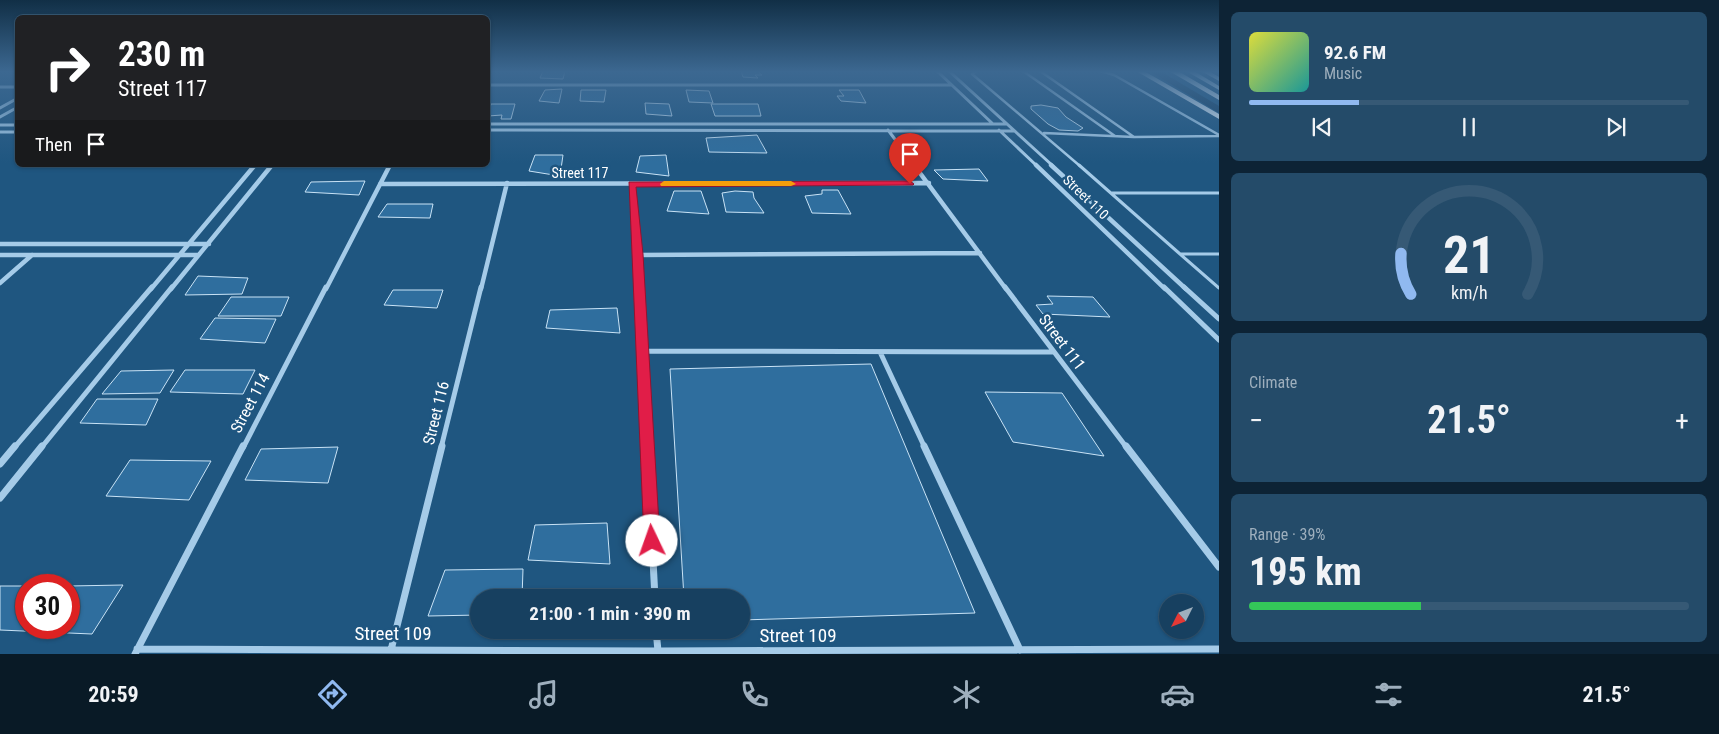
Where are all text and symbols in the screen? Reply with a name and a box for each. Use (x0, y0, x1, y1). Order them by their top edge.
text: 230 m (118, 34, 205, 75)
icon: right (35, 35, 100, 100)
text: 92.6 FM (1324, 41, 1386, 64)
text: Music (1324, 64, 1362, 83)
text: Street 117 (118, 76, 207, 101)
icon: previous (1308, 113, 1336, 141)
icon: pause (1455, 113, 1483, 141)
icon: next (1602, 113, 1630, 141)
icon: arrive (82, 130, 110, 158)
text: Then (35, 133, 72, 156)
pin (889, 133, 931, 184)
icon: arrive (896, 140, 924, 168)
street label: Street 117 (552, 165, 608, 181)
street label: Street 110 (1060, 172, 1112, 223)
text: 21 (1443, 225, 1495, 286)
text: km/h (1451, 282, 1487, 303)
street label: Street 111 (1035, 310, 1089, 374)
street label: Street 114 (226, 370, 274, 436)
text: Climate (1249, 373, 1297, 392)
street label: Street 116 (419, 379, 453, 447)
text: 21.5° (1427, 398, 1511, 442)
text: − (1249, 404, 1263, 437)
text: + (1675, 404, 1689, 437)
position arrow (625, 514, 677, 566)
text: Range · 39% (1249, 525, 1325, 544)
text: 195 km (1249, 550, 1362, 594)
speed limit sign: 30 (15, 574, 80, 639)
north arrow (1159, 594, 1204, 639)
map controls (1159, 594, 1204, 639)
text: 21:00 · 1 min · 390 m (529, 602, 691, 625)
street label: Street 109 (354, 622, 432, 645)
street label: Street 109 (759, 624, 837, 647)
icon: directions (315, 677, 350, 712)
icon: music (526, 677, 561, 712)
icon: phone (737, 677, 772, 712)
icon: climate (949, 677, 984, 712)
icon: car (1160, 677, 1195, 712)
icon: filters (1371, 677, 1406, 712)
text: 20:59 (88, 682, 139, 707)
text: 21.5° (1582, 682, 1631, 707)

